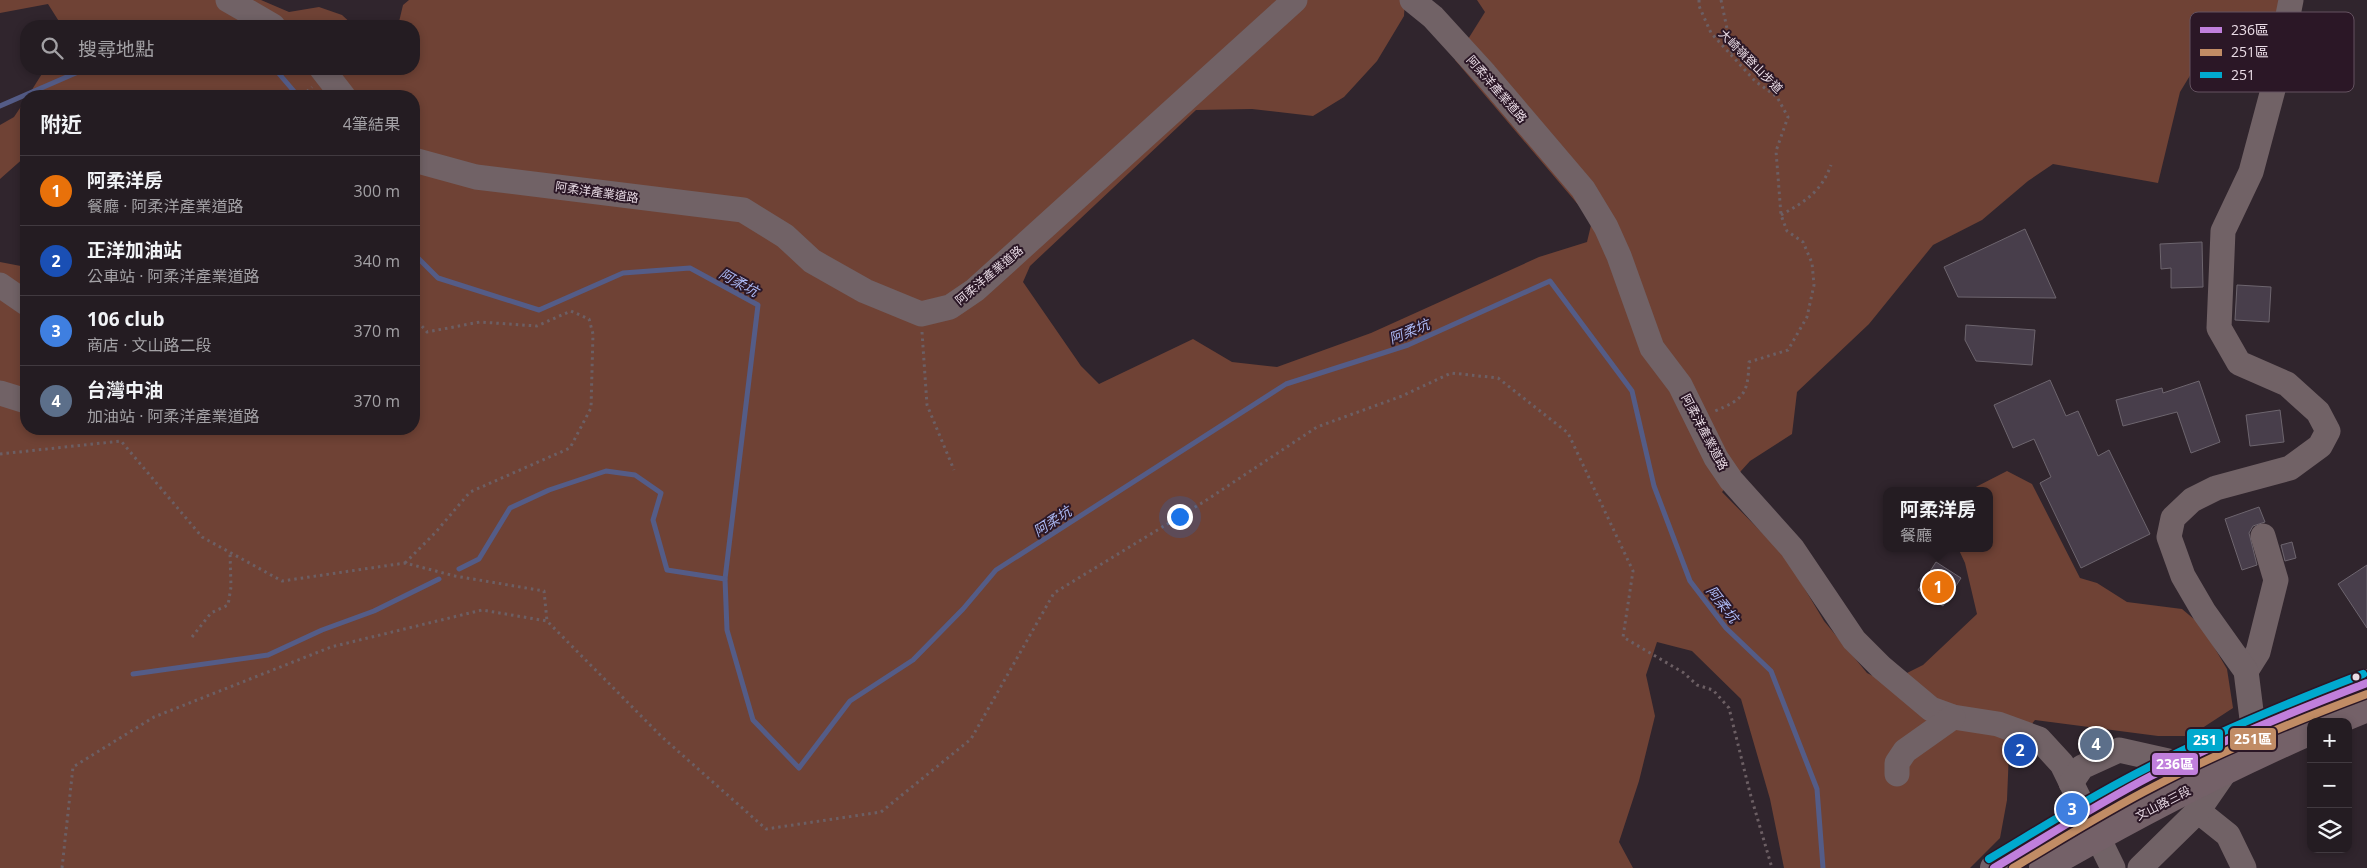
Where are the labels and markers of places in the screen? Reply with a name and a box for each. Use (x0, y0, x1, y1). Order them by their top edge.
pin: 1 (1922, 568, 1954, 606)
unlabelled marker (2351, 672, 2361, 682)
pin: 4 (2080, 725, 2112, 763)
pin: 2 (2004, 731, 2036, 769)
pin: 3 (2056, 790, 2088, 828)

